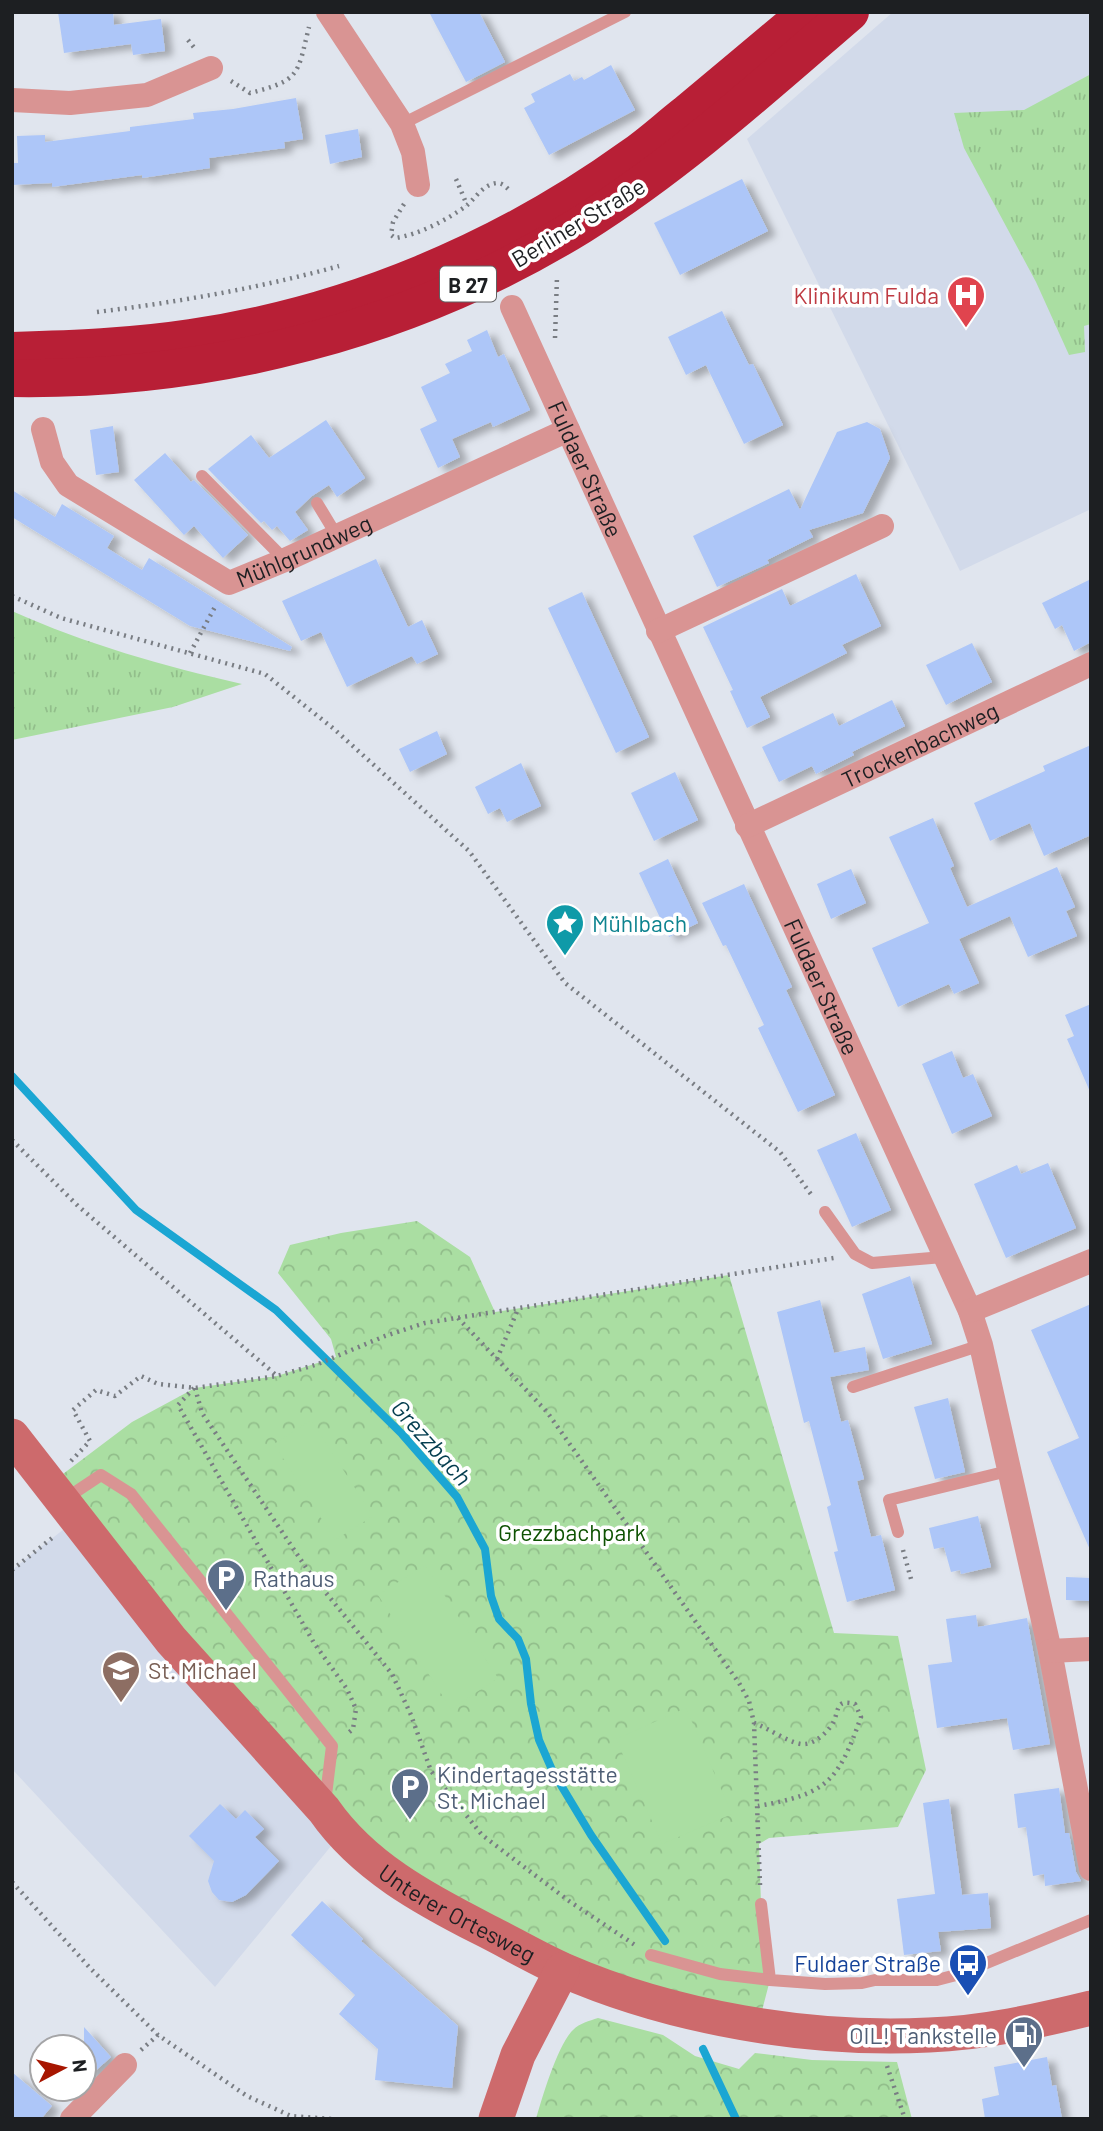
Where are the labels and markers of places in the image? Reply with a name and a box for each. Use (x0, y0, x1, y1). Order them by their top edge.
hospital icon: Klinikum Fulda (945, 274, 987, 329)
place label: Klinikum Fulda (793, 281, 939, 309)
place icon: Mühlbach (544, 902, 586, 957)
place label: Mühlbach (592, 909, 687, 937)
parking icon: Rathaus (205, 1557, 247, 1612)
place label: Rathaus (253, 1564, 335, 1592)
school or university icon: St. Michael (100, 1649, 142, 1704)
place label: St. Michael (148, 1656, 257, 1684)
place label: Kindertagesstätte St. Michael (437, 1760, 618, 1814)
parking icon: Kindertagesstätte St. Michael (389, 1766, 431, 1821)
bus stop icon: Fuldaer Straße (947, 1942, 989, 1997)
place label: Fuldaer Straße (794, 1949, 941, 1977)
fuel station icon: OIL! Tankstelle (1003, 2014, 1045, 2069)
place label: OIL! Tankstelle (849, 2021, 997, 2049)

